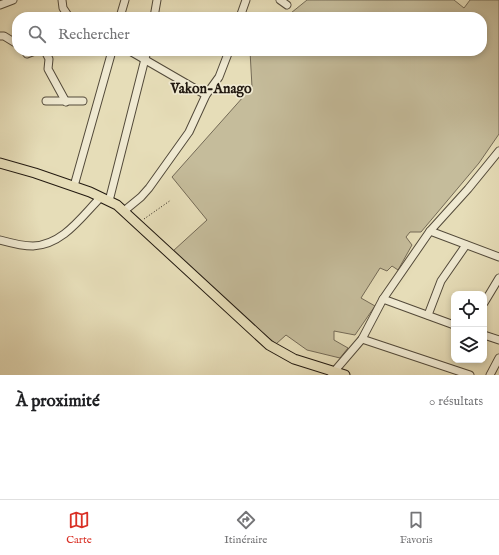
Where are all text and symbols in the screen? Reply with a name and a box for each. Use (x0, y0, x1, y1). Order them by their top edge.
search box (12, 12, 487, 56)
icon: search (26, 23, 48, 45)
text: Rechercher (58, 25, 130, 44)
district label: Vakon-Anago (169, 80, 252, 98)
map controls (451, 291, 487, 363)
button: locate (451, 291, 487, 327)
button: layers (451, 327, 487, 363)
text: À proximité (16, 391, 100, 412)
text: 0 résultats (429, 393, 483, 410)
tab: Carte (66, 509, 92, 547)
tab: Itinéraire (224, 509, 267, 547)
tab: Favoris (400, 509, 433, 547)

